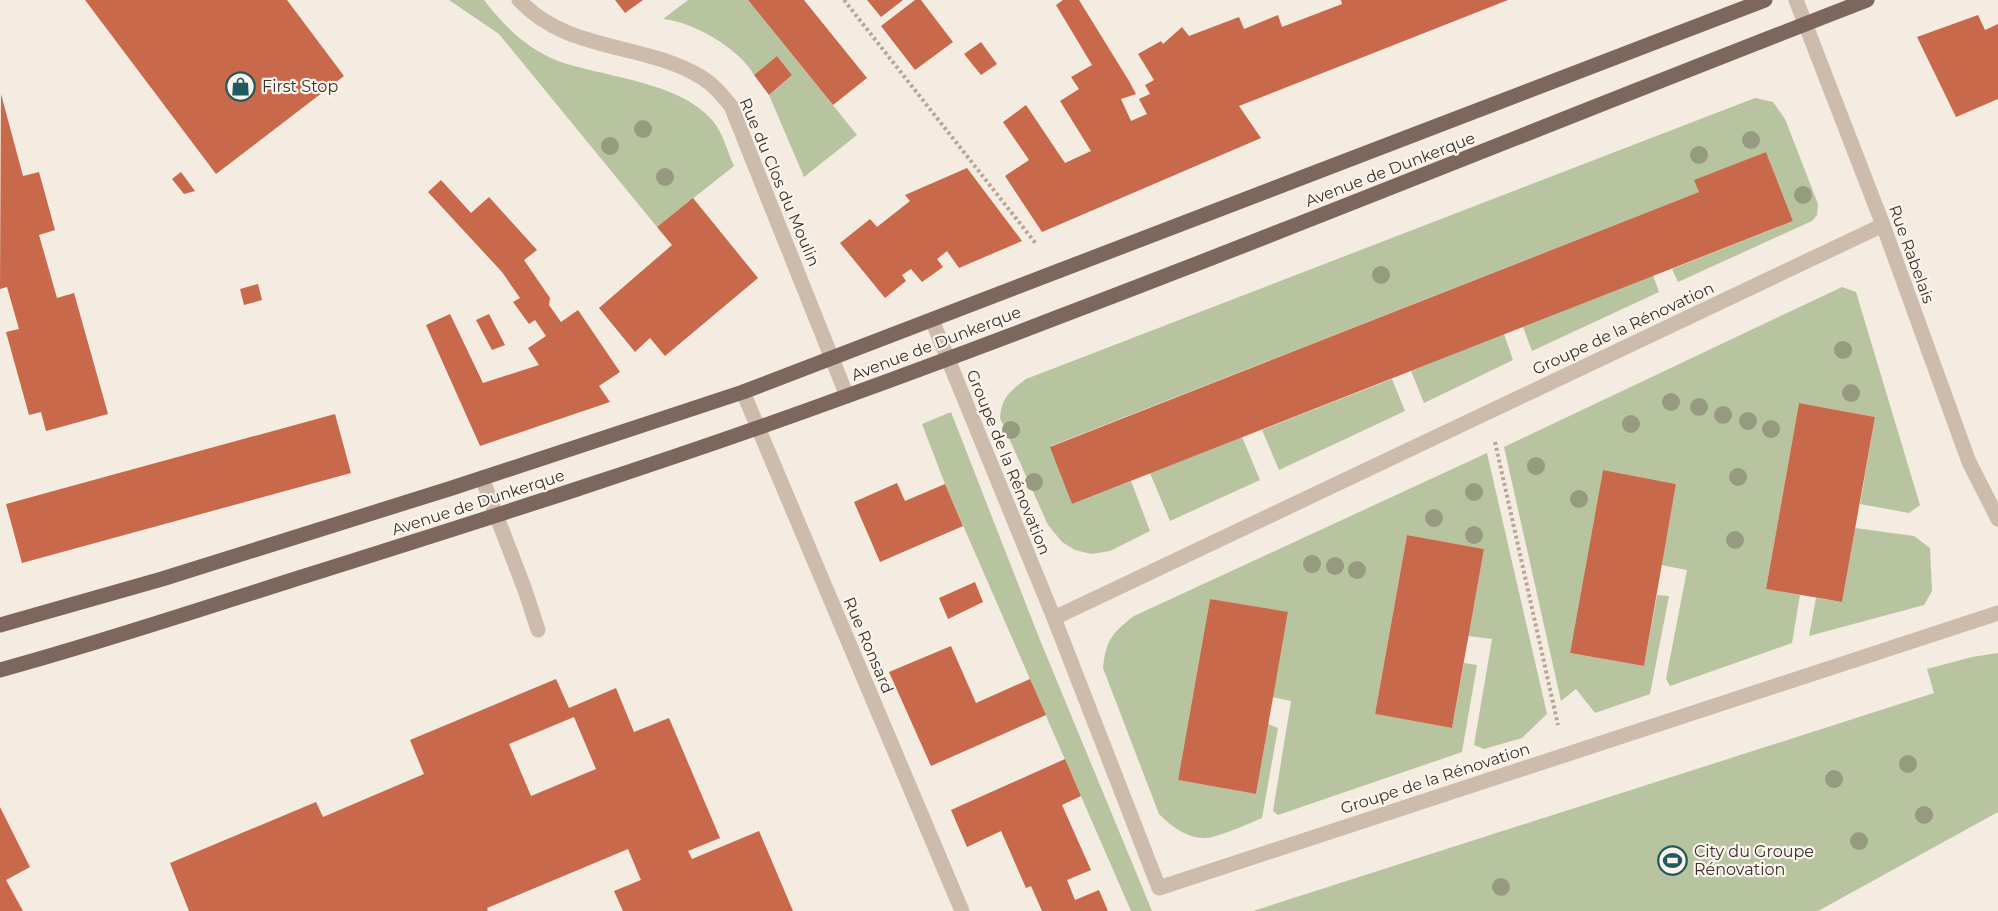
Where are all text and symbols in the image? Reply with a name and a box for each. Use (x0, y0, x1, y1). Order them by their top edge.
shop icon: First Stop (225, 70, 257, 102)
place label: First Stop (262, 77, 338, 96)
street label: Rue du Clos du Moulin (735, 95, 824, 269)
street label: Avenue de Dunkerque (1303, 128, 1478, 211)
street label: Rue Rabelais (1885, 202, 1938, 306)
street label: Groupe de la Rénovation (1529, 278, 1717, 379)
street label: Avenue de Dunkerque (849, 302, 1024, 385)
street label: Groupe de la Rénovation (963, 367, 1054, 558)
street label: Avenue de Dunkerque (389, 466, 567, 539)
street label: Rue Ronsard (840, 594, 897, 696)
street label: Groupe de la Rénovation (1338, 739, 1532, 818)
place label: City du Groupe Rénovation (1694, 842, 1814, 879)
sports icon: City du Groupe Rénovation (1657, 844, 1689, 876)

